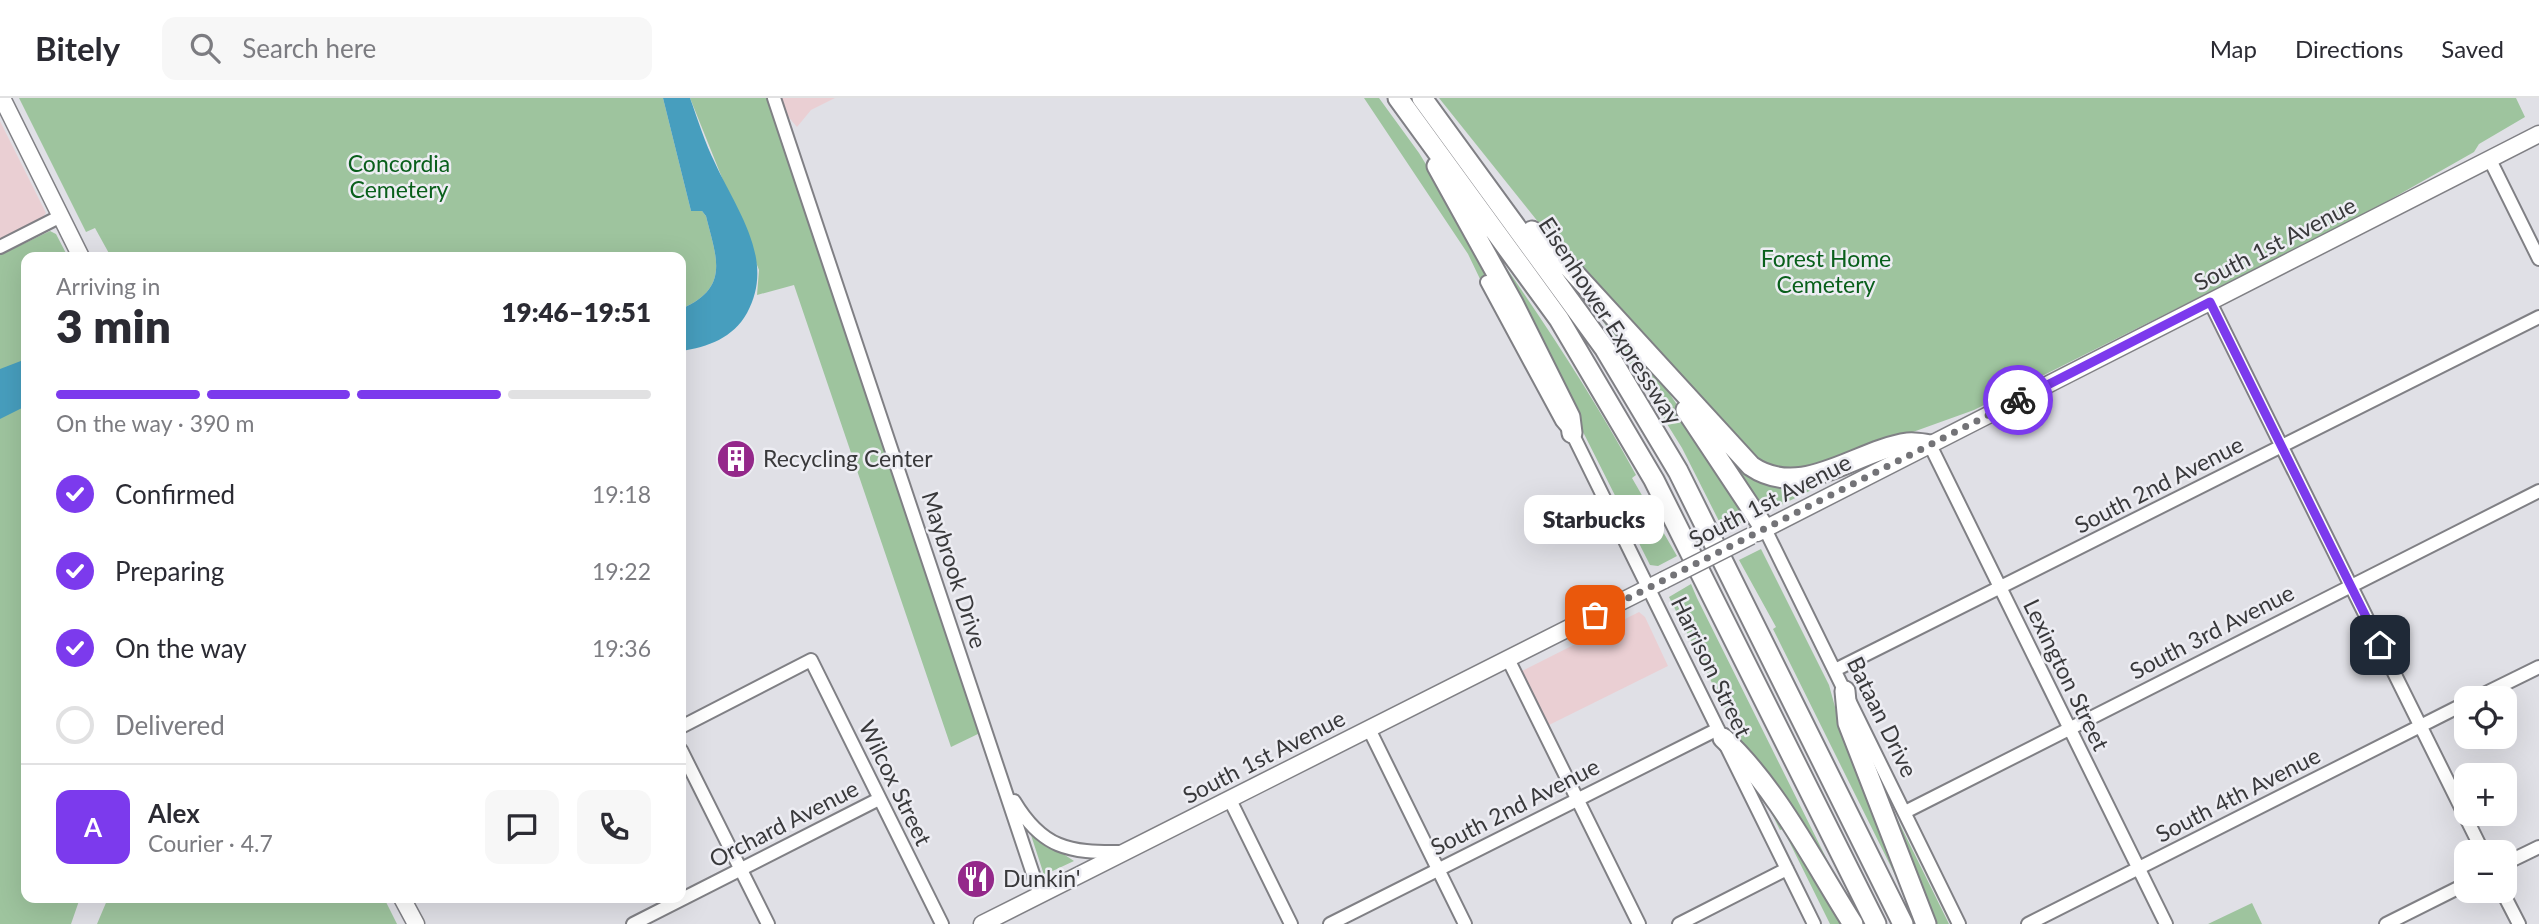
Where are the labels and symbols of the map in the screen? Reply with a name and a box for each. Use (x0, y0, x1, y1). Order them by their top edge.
park label: Concordia Cemetery (348, 149, 450, 203)
street label: South 1st Avenue (2189, 190, 2360, 296)
street label: Eisenhower Expressway (1533, 211, 1688, 430)
park label: Forest Home Cemetery (1761, 244, 1891, 298)
courier (1983, 365, 2053, 435)
street label: South 2nd Avenue (2070, 430, 2248, 539)
building icon: Recycling Center (715, 438, 757, 480)
place label: Recycling Center (763, 444, 933, 472)
street label: South 1st Avenue (1684, 447, 1855, 553)
street label: Maybrook Drive (916, 488, 993, 652)
callout: Starbucks (1525, 496, 1665, 545)
street label: South 3rd Avenue (2125, 578, 2298, 685)
pin (1565, 585, 1625, 645)
street label: Harrison Street (1666, 592, 1758, 742)
street label: Lexington Street (2018, 594, 2116, 756)
pin (2350, 615, 2410, 675)
street label: Bataan Drive (1842, 652, 1924, 781)
street label: South 1st Avenue (1178, 703, 1349, 809)
street label: Wilcox Street (854, 715, 939, 850)
street label: South 4th Avenue (2151, 741, 2325, 848)
street label: South 2nd Avenue (1426, 752, 1604, 861)
street label: Orchard Avenue (704, 774, 863, 873)
restaurant icon: Dunkin' (955, 858, 997, 900)
place label: Dunkin' (1003, 864, 1080, 892)

